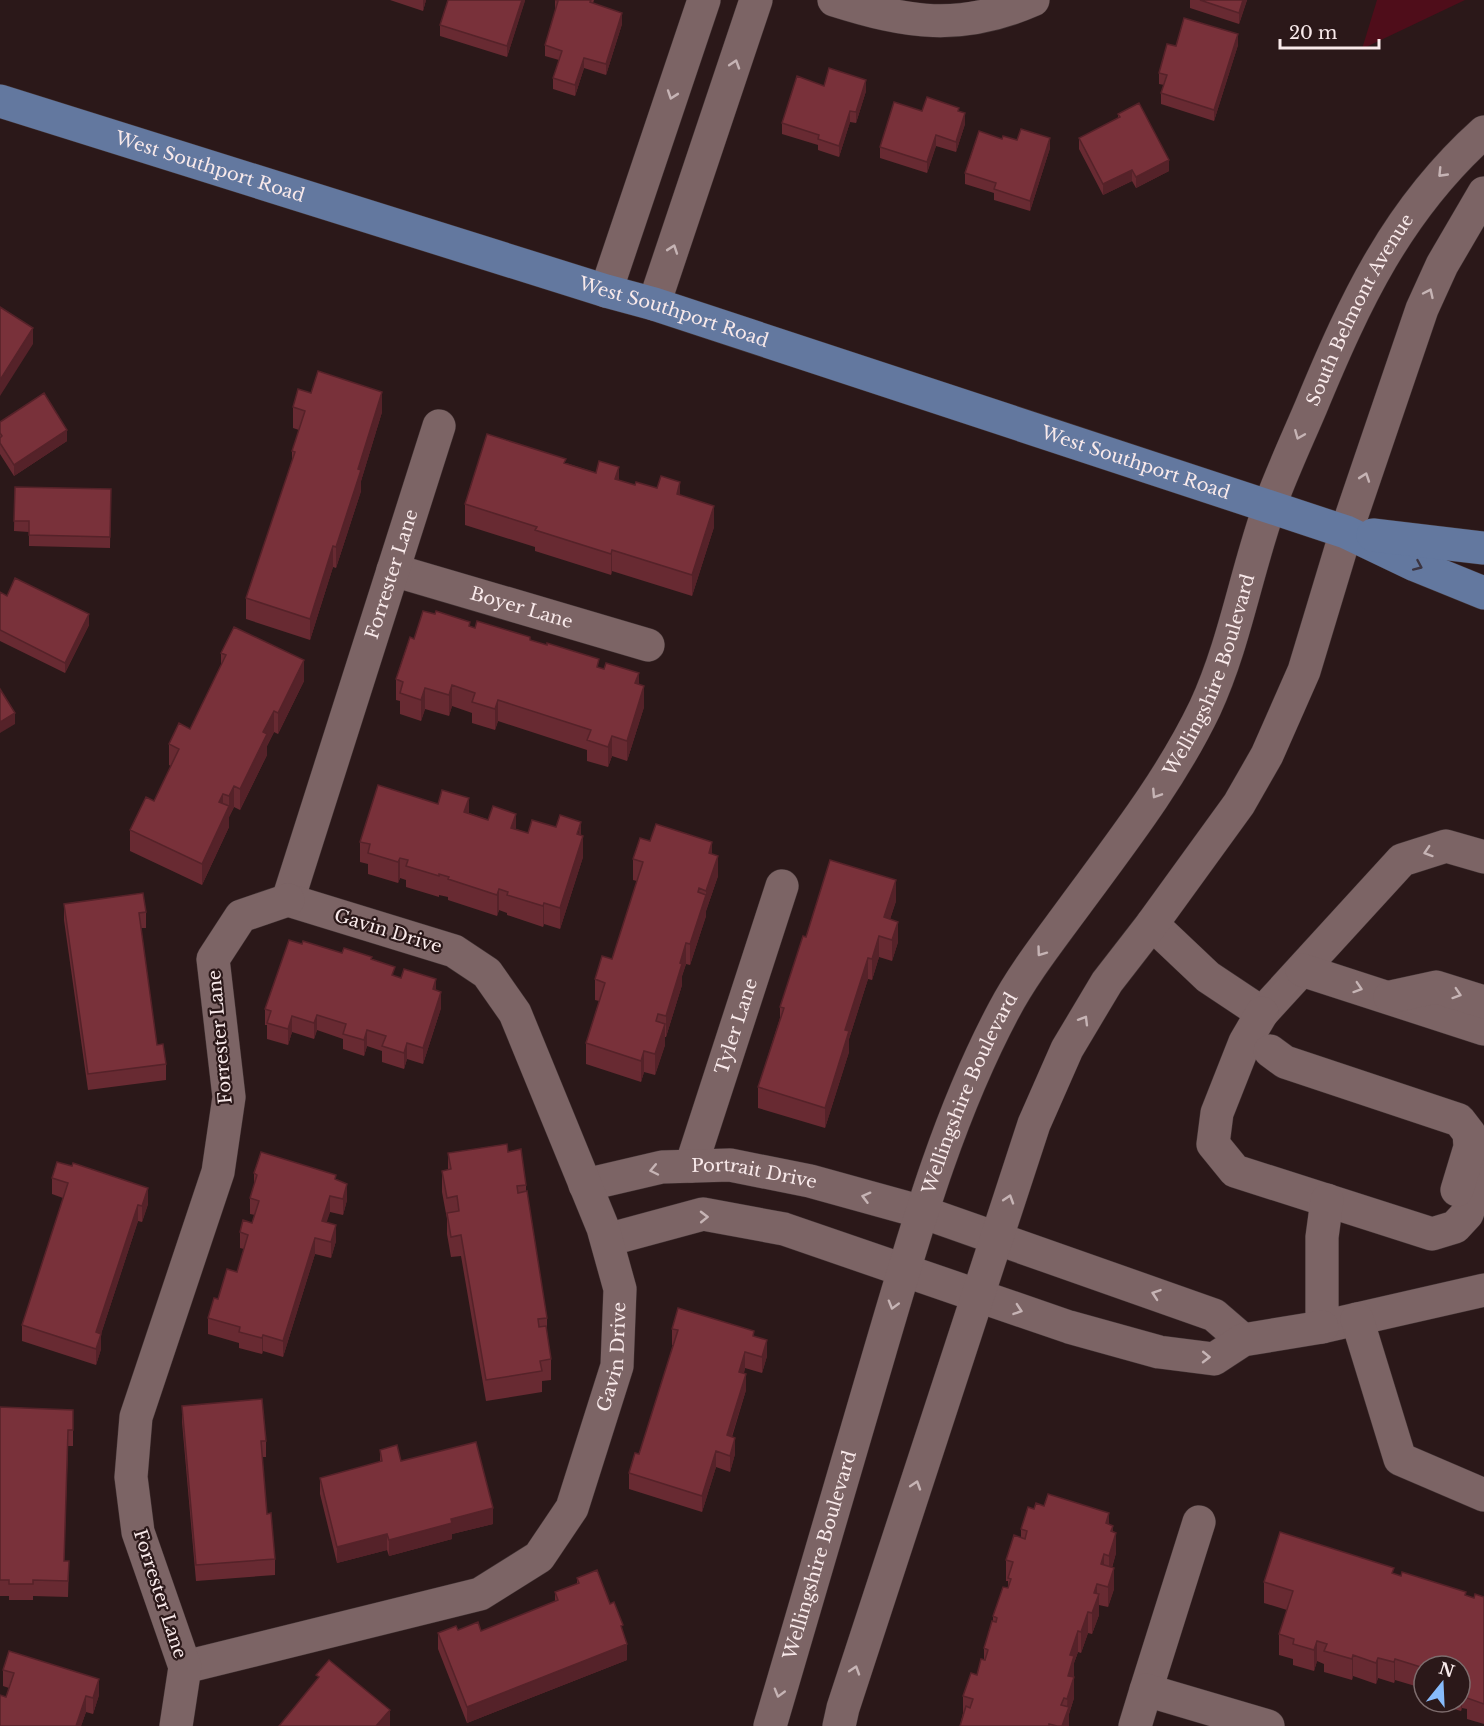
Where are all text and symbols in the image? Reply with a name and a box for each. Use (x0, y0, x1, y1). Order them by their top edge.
scale bar (1280, 12, 1379, 50)
text: 20 m (1289, 22, 1337, 44)
one-way arrow (728, 59, 740, 70)
one-way arrow (667, 89, 679, 100)
street label: West Southport Road (111, 126, 307, 207)
one-way arrow (1439, 166, 1450, 177)
street label: South Belmont Avenue (1302, 210, 1418, 409)
one-way arrow (666, 244, 679, 255)
street label: West Southport Road (575, 272, 771, 352)
one-way arrow (1422, 289, 1434, 300)
street label: West Southport Road (1038, 421, 1233, 504)
one-way arrow (1294, 429, 1306, 440)
one-way arrow (1357, 472, 1370, 483)
street label: Forrester Lane (361, 507, 423, 642)
one-way arrow (1411, 559, 1422, 571)
street label: Wellingshire Boulevard (1158, 571, 1259, 781)
street label: Boyer Lane (468, 582, 575, 633)
one-way arrow (1152, 788, 1163, 799)
one-way arrow (1423, 845, 1434, 857)
street label: Gavin Drive (332, 904, 444, 958)
one-way arrow (1037, 946, 1048, 957)
street label: Forrester Lane (203, 969, 237, 1105)
street label: Tyler Lane (711, 975, 762, 1077)
one-way arrow (1352, 981, 1363, 993)
one-way arrow (1451, 987, 1462, 999)
street label: Wellingshire Boulevard (917, 989, 1022, 1198)
one-way arrow (1076, 1016, 1088, 1026)
street label: Portrait Drive (691, 1154, 820, 1193)
one-way arrow (649, 1162, 659, 1175)
one-way arrow (861, 1192, 871, 1204)
one-way arrow (1002, 1194, 1014, 1205)
one-way arrow (700, 1210, 709, 1223)
one-way arrow (1151, 1289, 1161, 1301)
one-way arrow (888, 1299, 900, 1310)
street label: Gavin Drive (592, 1301, 630, 1414)
one-way arrow (1012, 1303, 1023, 1316)
one-way arrow (1202, 1351, 1211, 1363)
street label: Wellingshire Boulevard (778, 1448, 861, 1663)
one-way arrow (909, 1480, 921, 1491)
street label: Forrester Lane (129, 1527, 191, 1661)
north arrow (1412, 1654, 1472, 1714)
text: N (1436, 1658, 1457, 1682)
one-way arrow (848, 1665, 860, 1676)
one-way arrow (774, 1687, 786, 1698)

